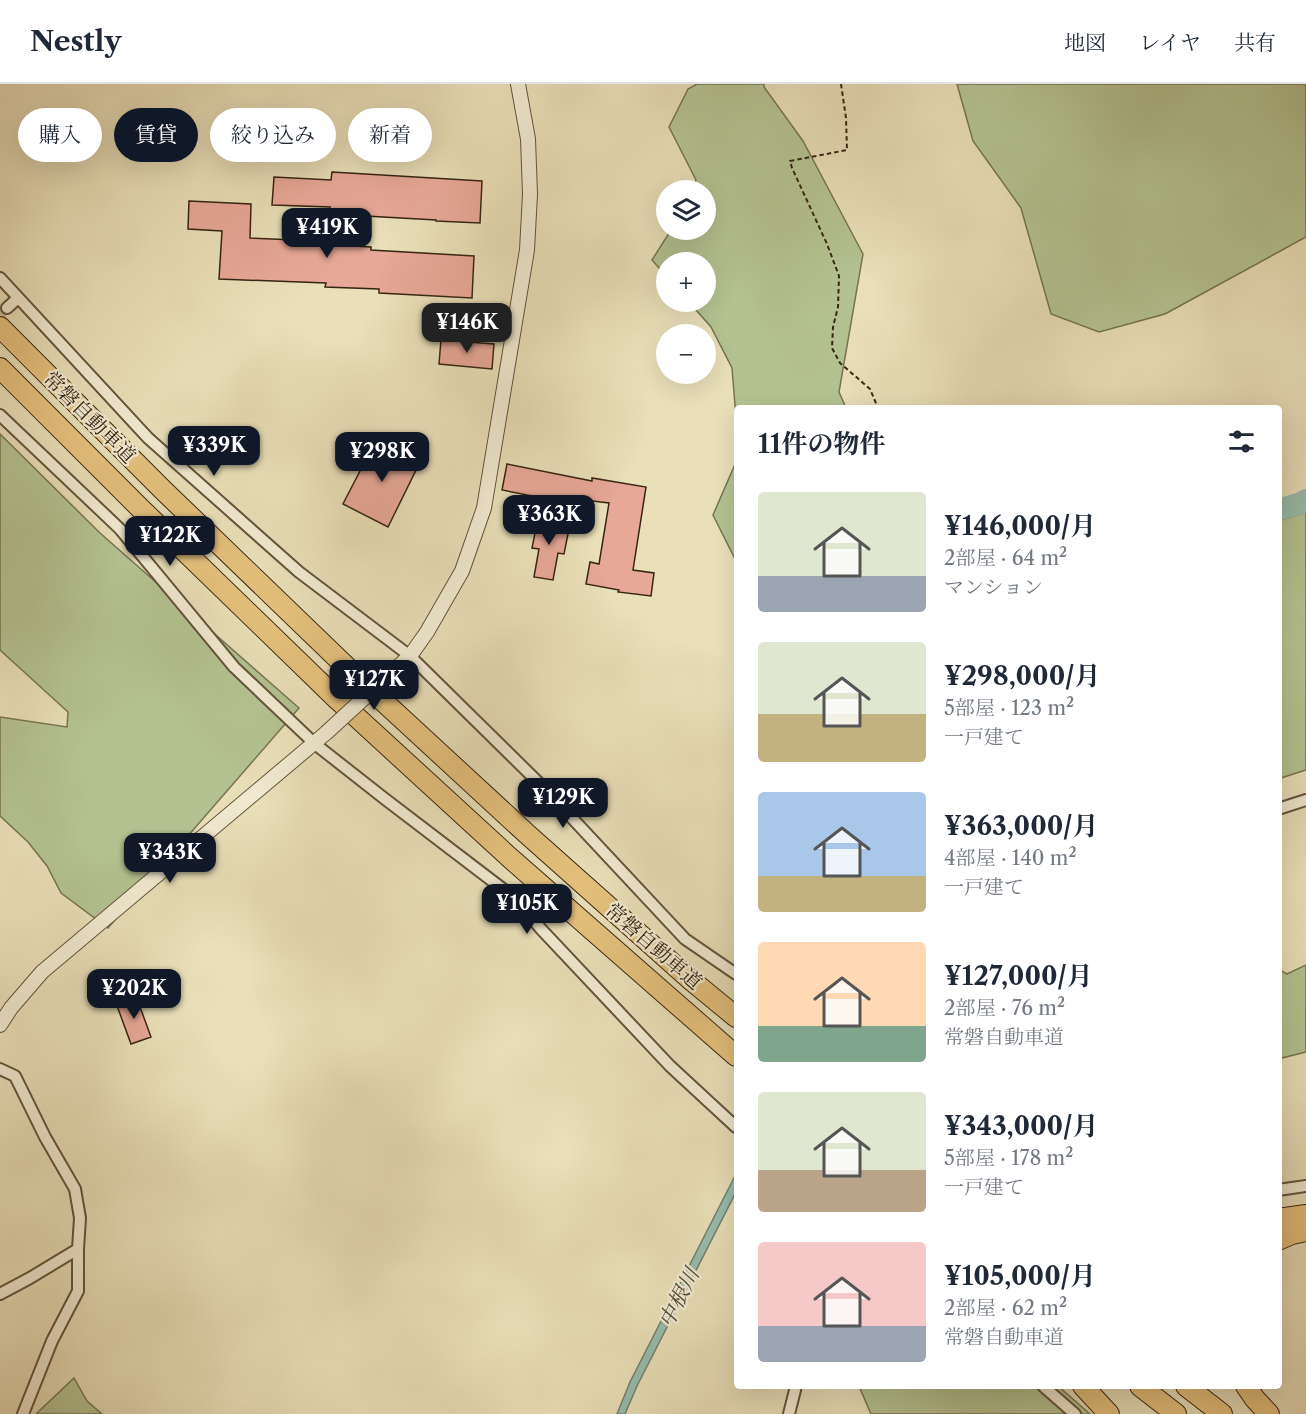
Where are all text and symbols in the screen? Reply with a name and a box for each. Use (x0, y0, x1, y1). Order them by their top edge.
text: Nestly (30, 24, 121, 58)
text: 地図 (1064, 30, 1106, 55)
text: レイヤ (1139, 30, 1201, 55)
text: 共有 (1234, 30, 1276, 55)
chip: 購入 (18, 108, 102, 162)
chip: 賃貸 (114, 108, 198, 162)
chip: 絞り込み (210, 108, 336, 162)
chip: 新着 (348, 108, 432, 162)
map controls (656, 180, 716, 384)
button: layers (656, 180, 716, 240)
pin: ¥419K (285, 208, 369, 259)
text: ¥419K (296, 215, 358, 239)
button: + (656, 252, 716, 312)
pin: ¥146K (425, 303, 509, 354)
text: ¥146K (436, 310, 498, 334)
button: − (656, 324, 716, 384)
street label: 常磐自動車道 (39, 366, 141, 468)
icon: filters (1225, 425, 1258, 458)
pin: ¥339K (172, 426, 256, 477)
text: 11件の物件 (758, 428, 885, 460)
pin: ¥298K (340, 432, 424, 483)
text: ¥339K (182, 433, 246, 457)
text: ¥298K (349, 439, 415, 463)
pin: ¥363K (507, 495, 591, 546)
text: ¥363K (517, 502, 581, 526)
text: ¥146,000/月 (944, 510, 1096, 542)
pin: ¥122K (128, 516, 212, 567)
icon: home (806, 516, 878, 588)
text: ¥122K (139, 523, 201, 547)
text: 2部屋 · 64 m² (944, 546, 1067, 570)
text: マンション (944, 575, 1043, 599)
pin: ¥127K (332, 660, 416, 711)
text: ¥298,000/月 (944, 660, 1101, 692)
icon: home (806, 666, 878, 738)
text: ¥127K (344, 667, 404, 691)
text: 5部屋 · 123 m² (944, 696, 1074, 720)
text: 一戸建て (944, 725, 1024, 749)
pin: ¥129K (521, 778, 605, 829)
text: ¥129K (532, 785, 594, 809)
text: ¥363,000/月 (944, 810, 1099, 842)
icon: home (806, 816, 878, 888)
pin: ¥343K (128, 833, 212, 884)
text: ¥343K (138, 840, 202, 864)
text: 4部屋 · 140 m² (944, 846, 1077, 870)
text: 一戸建て (944, 875, 1024, 899)
pin: ¥105K (485, 884, 569, 935)
text: ¥105K (496, 891, 558, 915)
street label: 常磐自動車道 (601, 898, 707, 994)
text: ¥127,000/月 (944, 960, 1093, 992)
icon: home (806, 966, 878, 1038)
pin: ¥202K (92, 969, 176, 1020)
text: ¥202K (101, 976, 167, 1000)
text: 2部屋 · 76 m² (944, 996, 1065, 1020)
text: 常磐自動車道 (944, 1025, 1064, 1049)
text: ¥343,000/月 (944, 1110, 1098, 1142)
icon: home (806, 1116, 878, 1188)
text: 5部屋 · 178 m² (944, 1146, 1073, 1170)
text: 一戸建て (944, 1175, 1024, 1199)
text: ¥105,000/月 (944, 1260, 1096, 1292)
water label: 中根川 (653, 1262, 705, 1332)
icon: home (806, 1266, 878, 1338)
text: 2部屋 · 62 m² (944, 1296, 1067, 1320)
text: 常磐自動車道 (944, 1325, 1064, 1349)

